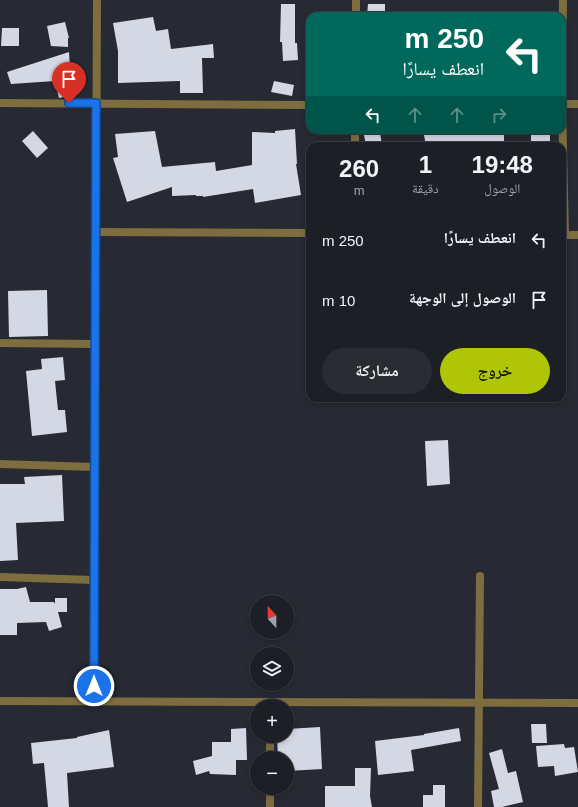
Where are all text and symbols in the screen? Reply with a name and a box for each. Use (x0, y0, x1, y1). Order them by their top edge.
text: 250 m (405, 23, 484, 54)
icon: left (498, 28, 550, 80)
text: انعطف يسارًا (402, 59, 484, 79)
pin (52, 62, 86, 103)
icon: arrive (58, 68, 80, 90)
icon: left (362, 104, 384, 126)
icon: ahead (404, 104, 426, 126)
icon: ahead (446, 104, 468, 126)
icon: right (488, 104, 510, 126)
text: 1 (419, 151, 432, 178)
text: 19:48 (472, 151, 533, 178)
text: 260 (339, 155, 379, 182)
text: دقيقة (412, 181, 439, 196)
text: الوصول (484, 181, 520, 196)
text: m (354, 183, 364, 198)
text: انعطف يسارًا (444, 229, 516, 246)
icon: left (528, 229, 550, 251)
text: 250 m (322, 232, 364, 249)
text: الوصول إلى الوجهة (409, 289, 516, 306)
icon: arrive (528, 289, 550, 311)
text: 10 m (322, 292, 355, 309)
button: مشاركة (322, 348, 432, 394)
button: خروج (440, 348, 550, 394)
north arrow (250, 595, 294, 639)
map controls (250, 595, 294, 795)
button: layers (250, 647, 294, 691)
position arrow (73, 665, 115, 707)
button: + (250, 699, 294, 743)
button: − (250, 751, 294, 795)

